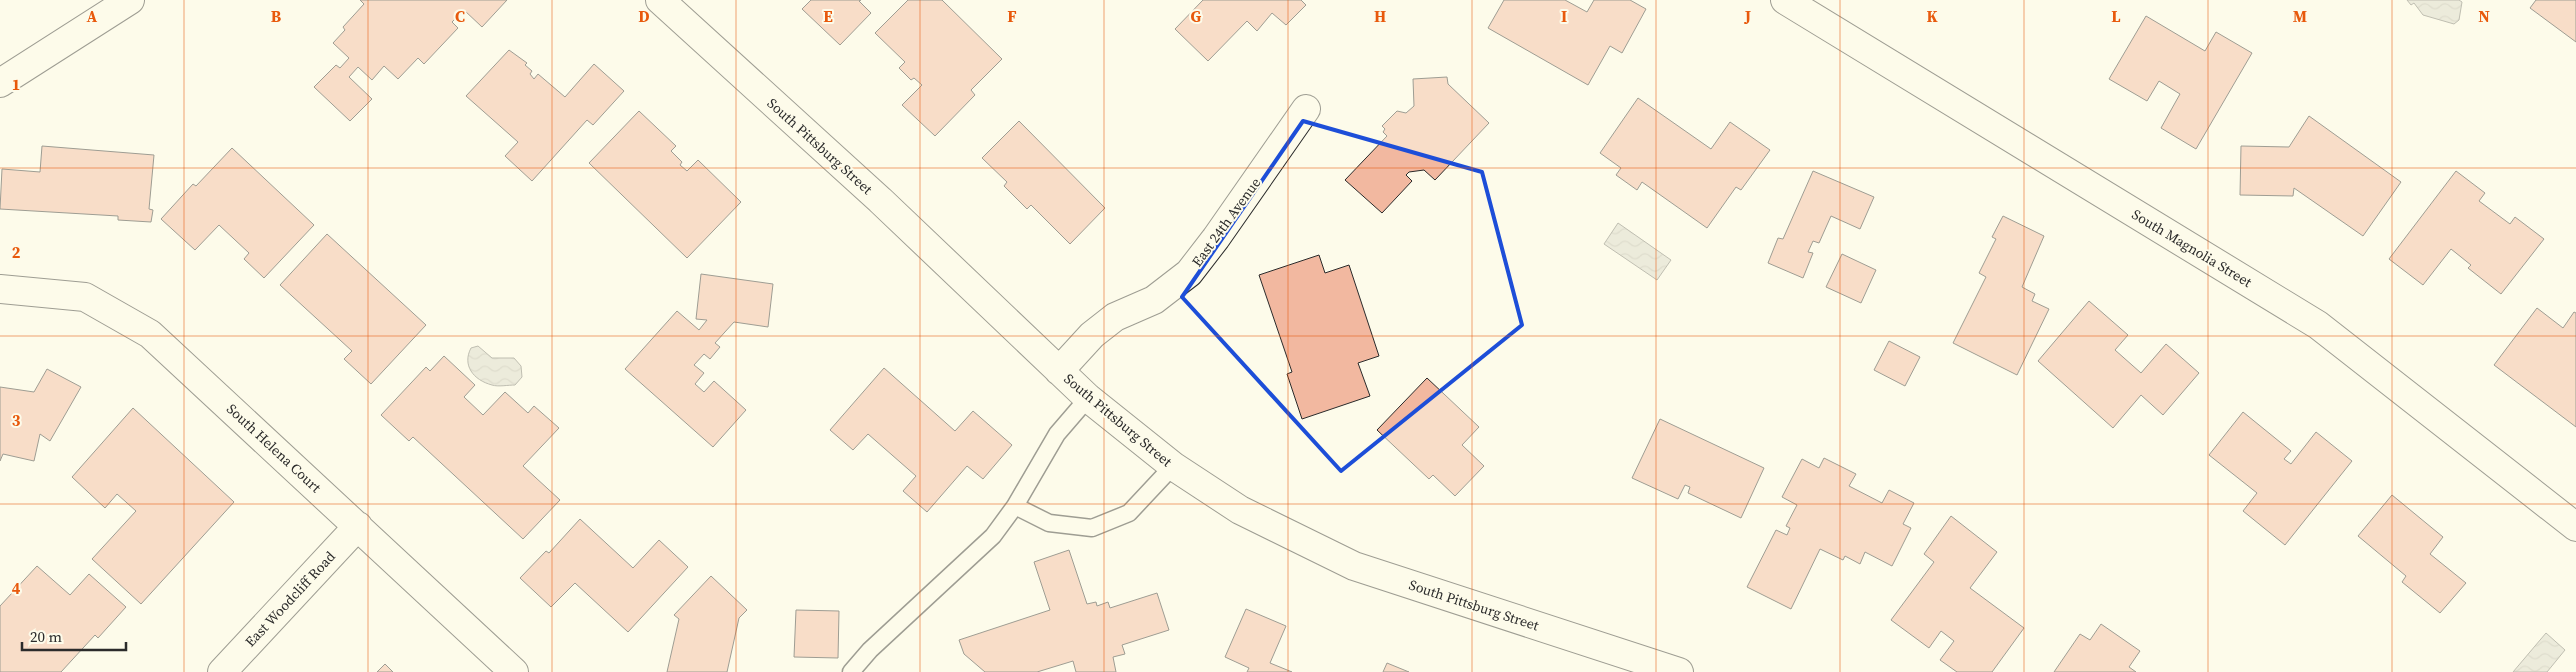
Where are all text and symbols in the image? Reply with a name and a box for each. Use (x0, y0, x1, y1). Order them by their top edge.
text: A (87, 5, 98, 27)
text: B (271, 5, 282, 27)
text: C (455, 5, 465, 27)
text: D (638, 5, 650, 27)
text: E (823, 5, 833, 27)
text: F (1007, 5, 1017, 27)
text: G (1191, 5, 1202, 27)
text: H (1374, 5, 1386, 27)
text: I (1561, 5, 1567, 27)
text: J (1744, 5, 1751, 27)
text: K (1926, 5, 1938, 27)
text: L (2111, 5, 2121, 27)
text: M (2293, 5, 2307, 27)
text: N (2478, 5, 2490, 27)
text: 1 (12, 73, 20, 95)
street label: South Pittsburg Street (763, 93, 877, 199)
street label: East 24th Avenue (1187, 173, 1265, 271)
street label: South Magnolia Street (2128, 204, 2256, 292)
text: 2 (12, 241, 21, 263)
street label: South Pittsburg Street (1060, 369, 1177, 471)
street label: South Helena Court (222, 399, 326, 497)
text: 3 (12, 409, 21, 431)
street label: East Woodcliff Road (240, 547, 340, 651)
street label: South Pittsburg Street (1407, 575, 1542, 636)
text: 4 (12, 577, 21, 599)
scale bar (22, 620, 126, 652)
text: 20 m (30, 626, 62, 647)

